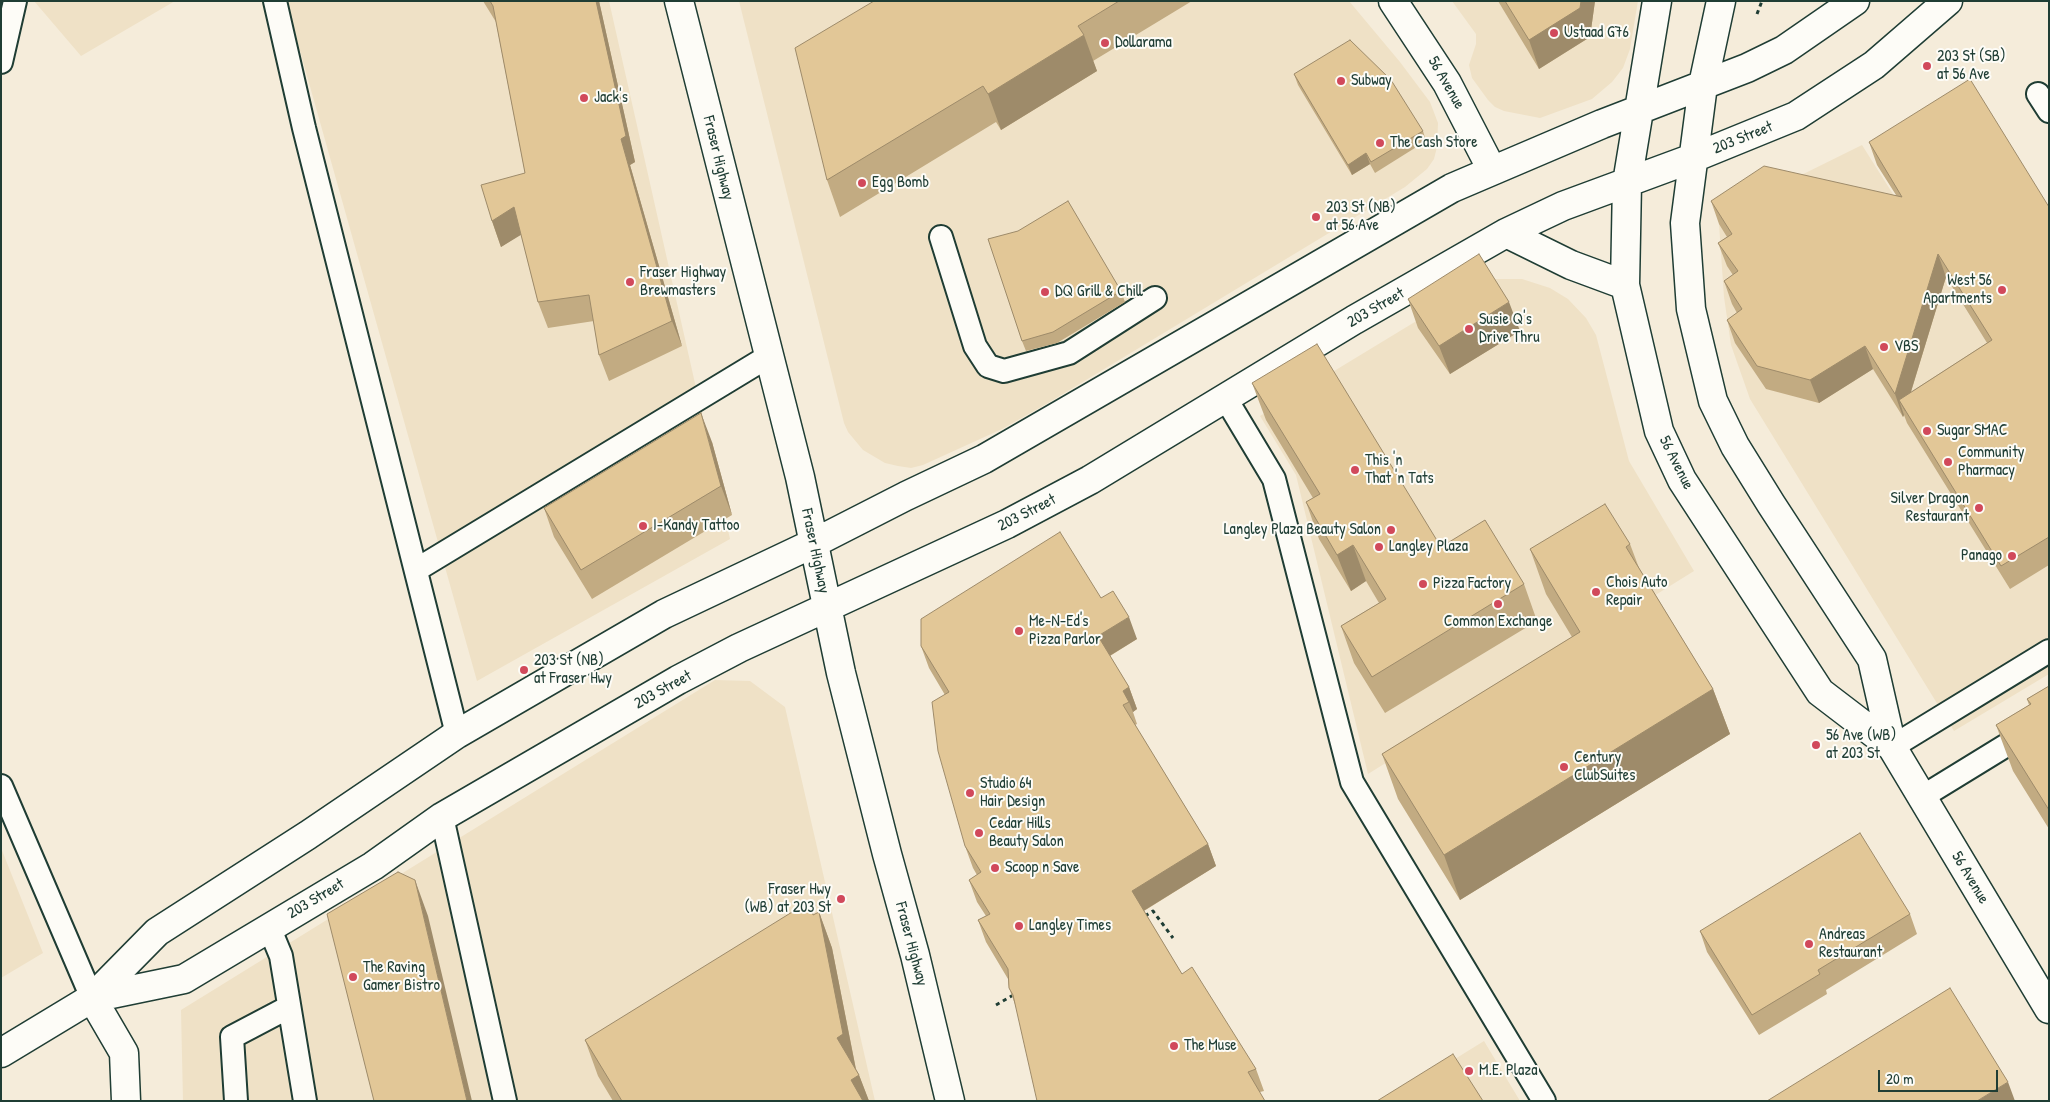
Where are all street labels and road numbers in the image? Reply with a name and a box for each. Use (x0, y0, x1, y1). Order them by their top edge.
street label: 56 Avenue (1423, 53, 1469, 113)
street label: Fraser Highway (698, 114, 738, 202)
street label: 203 Street (1710, 117, 1776, 159)
street label: 203 Street (1344, 284, 1408, 332)
street label: 56 Avenue (1654, 433, 1698, 493)
street label: 203 Street (995, 490, 1059, 536)
street label: Fraser Highway (797, 507, 833, 595)
street label: 203 Street (631, 666, 695, 714)
street label: 56 Avenue (1947, 848, 1993, 908)
street label: 203 Street (284, 875, 348, 923)
street label: Fraser Highway (891, 900, 931, 988)

